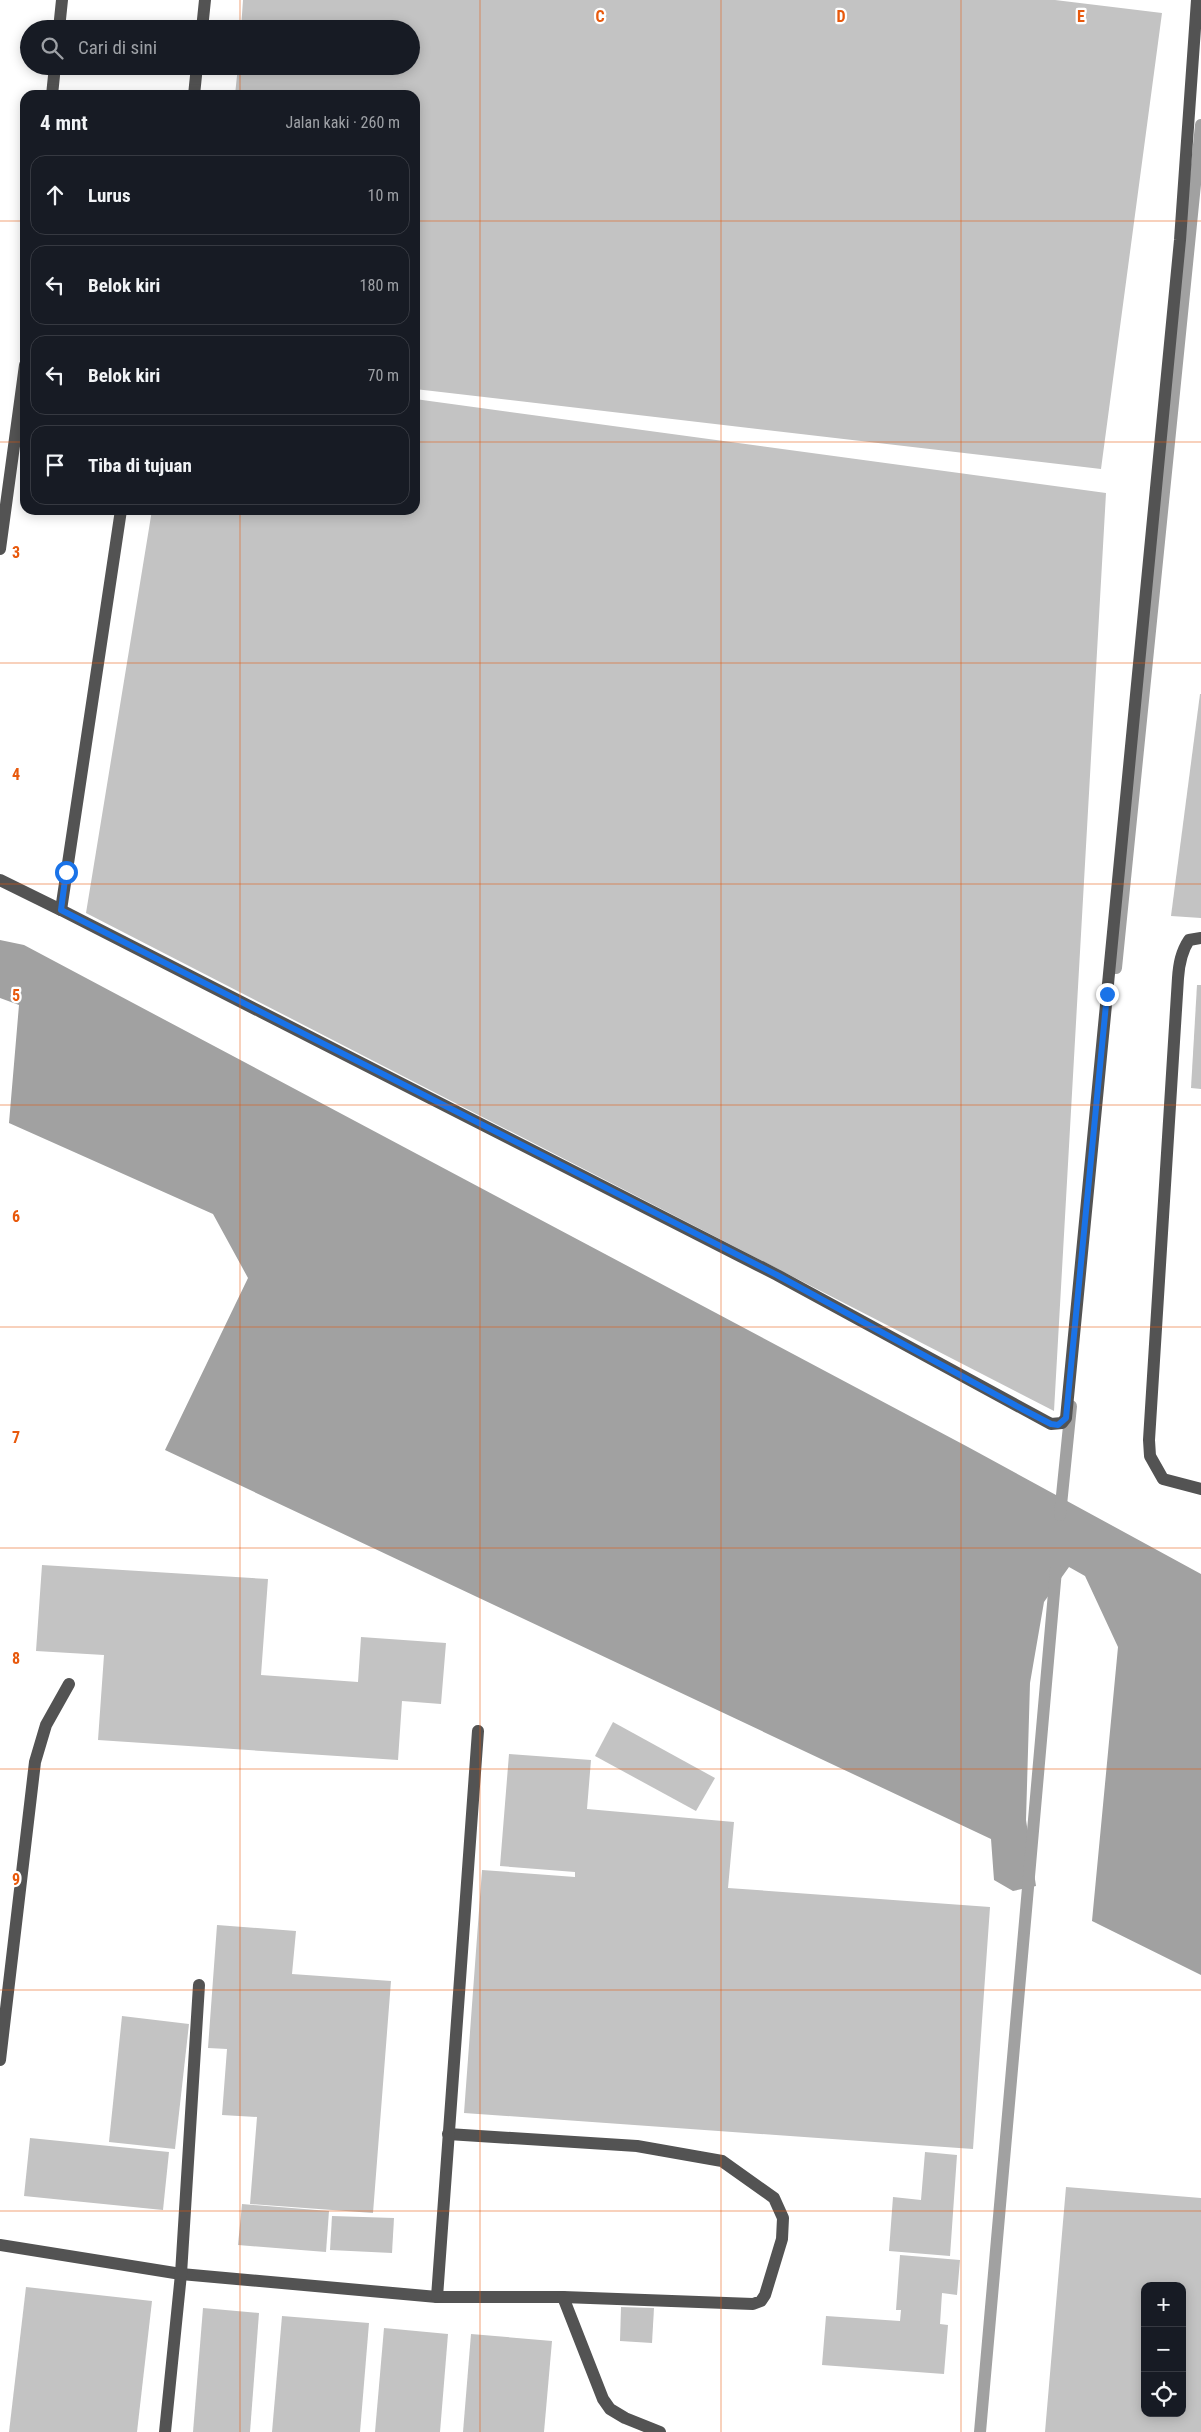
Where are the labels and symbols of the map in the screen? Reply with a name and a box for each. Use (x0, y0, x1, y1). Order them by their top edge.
text: C (595, 7, 605, 26)
text: D (836, 7, 846, 26)
text: E (1077, 7, 1085, 26)
text: 3 (12, 543, 20, 562)
text: 4 (12, 765, 20, 784)
route start (55, 861, 78, 884)
route end (1096, 983, 1119, 1006)
text: 5 (12, 986, 20, 1005)
text: 6 (12, 1207, 20, 1226)
text: 7 (12, 1428, 20, 1447)
text: 8 (12, 1649, 20, 1668)
text: 9 (12, 1870, 20, 1889)

